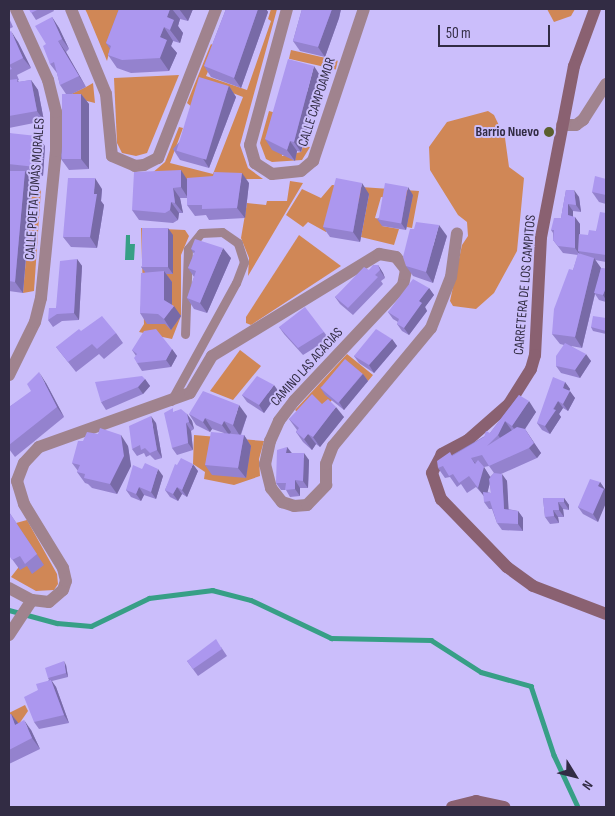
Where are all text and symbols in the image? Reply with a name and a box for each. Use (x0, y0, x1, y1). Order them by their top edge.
scale bar (440, 15, 552, 47)
text: 50 m (446, 24, 471, 43)
street label: CALLE CAMPOAMOR (295, 55, 339, 149)
street label: CALLE POETA TOMÁS MORALES (22, 117, 48, 261)
place label: Barrio Nuevo (475, 124, 539, 140)
marker: Barrio Nuevo (543, 126, 555, 138)
street label: CARRETERA DE LOS CAMPITOS (511, 214, 539, 356)
street label: CAMINO LAS ACACIAS (267, 324, 347, 410)
north arrow (550, 751, 600, 801)
text: N (578, 777, 597, 793)

